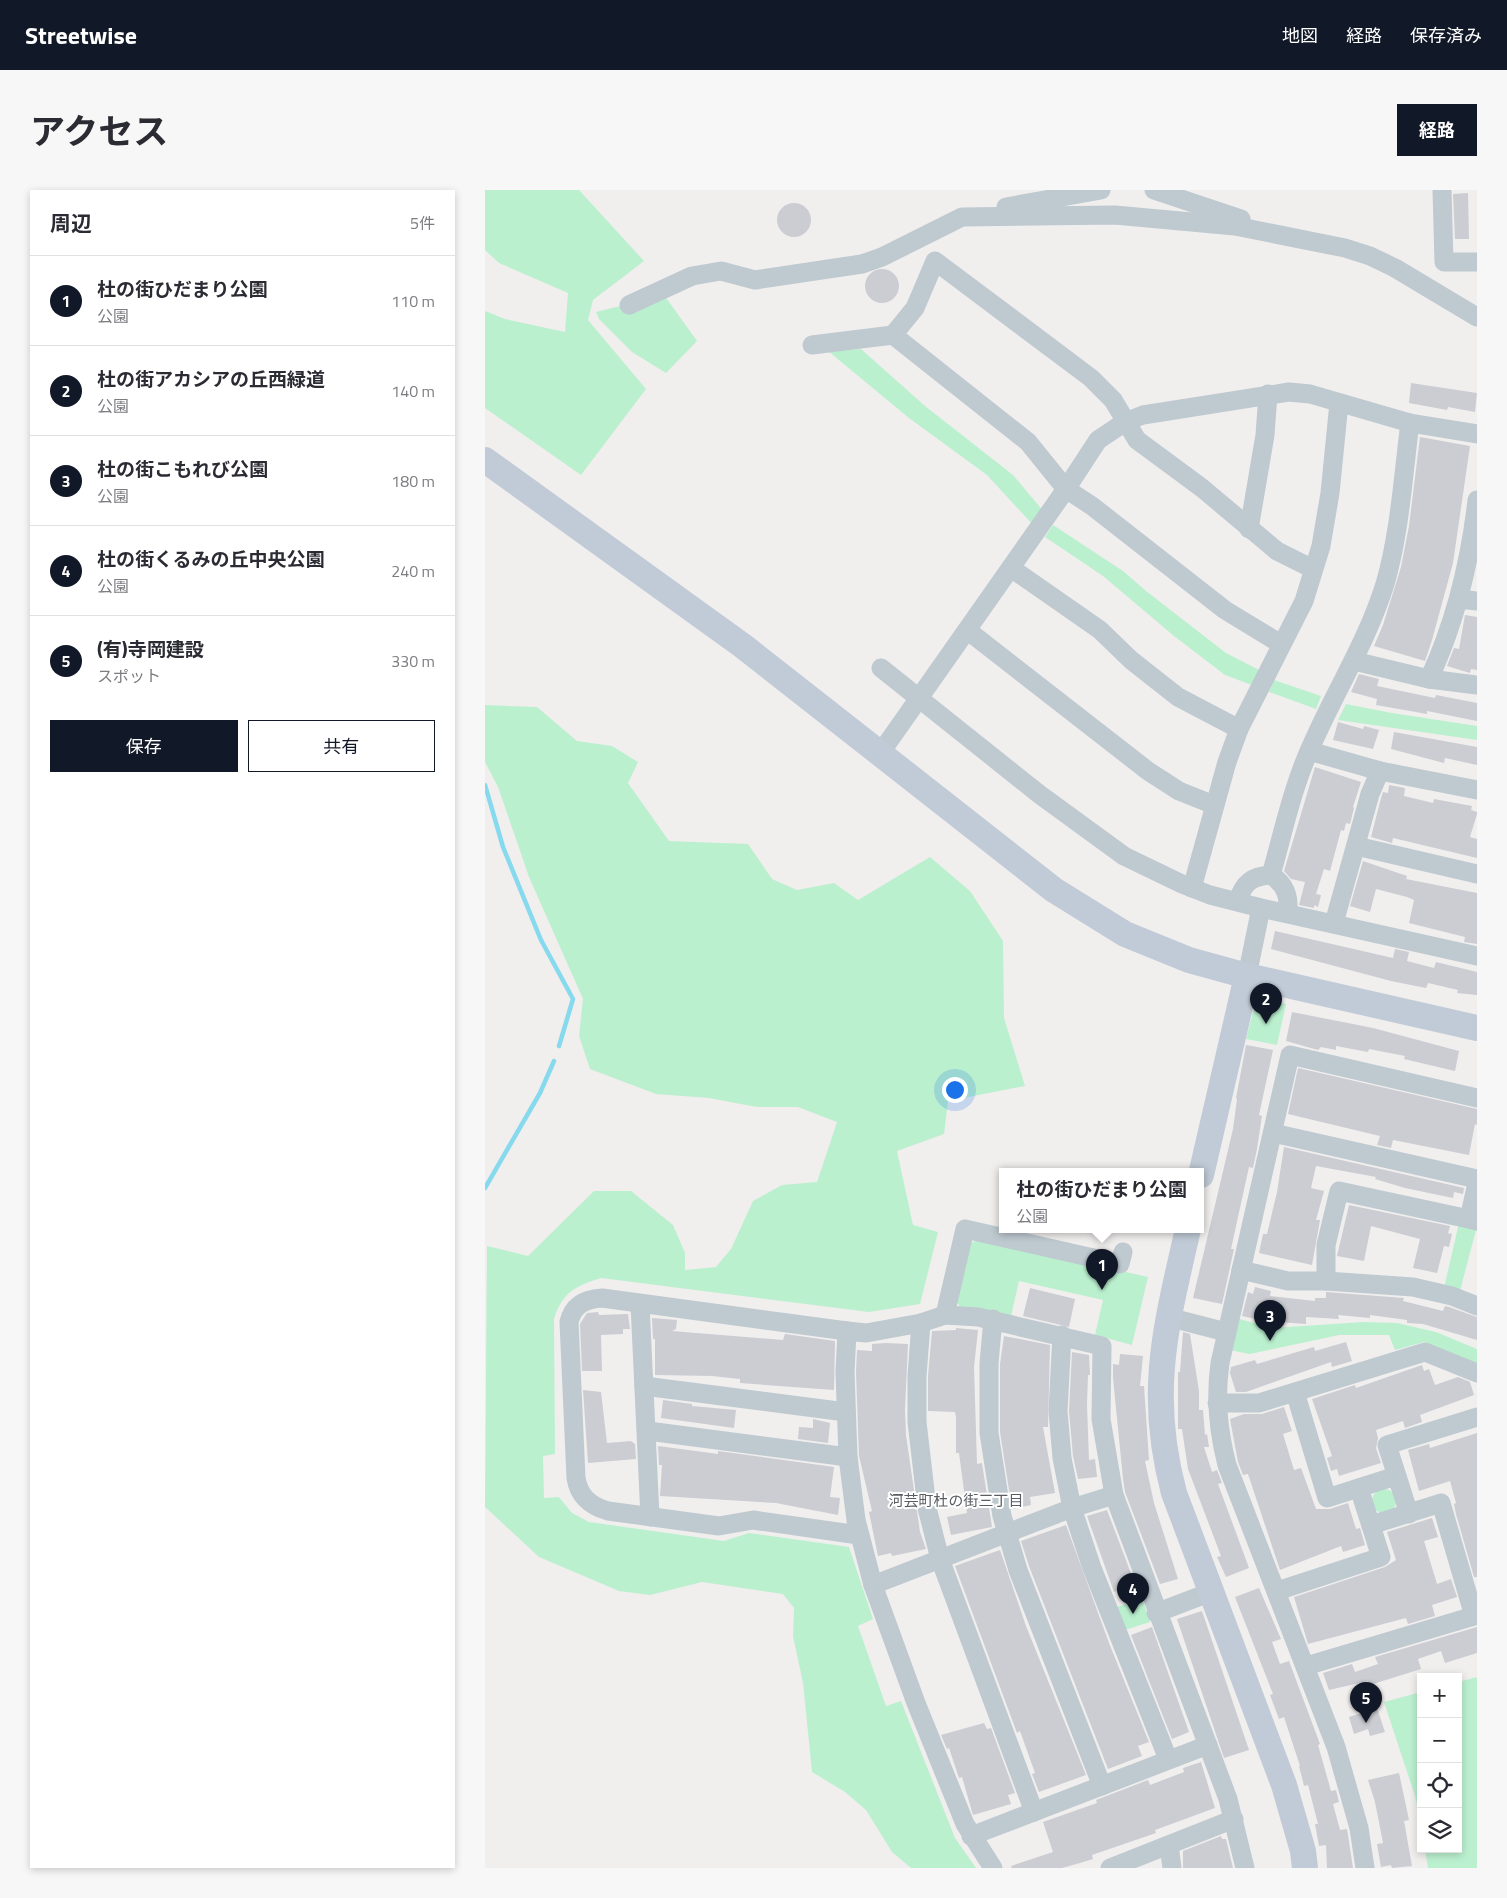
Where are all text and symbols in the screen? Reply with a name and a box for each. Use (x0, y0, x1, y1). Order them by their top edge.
text: Streetwise (25, 17, 137, 53)
text: 地図 (1282, 22, 1318, 49)
text: 経路 (1346, 22, 1382, 49)
text: 保存済み (1410, 22, 1482, 49)
text: アクセス (30, 104, 168, 158)
button: 経路 (1397, 104, 1477, 156)
text: 周辺 (50, 207, 92, 239)
text: 5件 (410, 211, 435, 235)
text: 杜の街ひだまり公園 (97, 274, 268, 303)
text: 1 (62, 289, 70, 313)
text: 110 m (391, 289, 435, 313)
text: 公園 (97, 304, 129, 328)
text: 杜の街アカシアの丘西緑道 (97, 364, 325, 393)
text: 2 (62, 379, 70, 403)
text: 140 m (391, 379, 435, 403)
text: 公園 (97, 394, 129, 418)
text: 杜の街こもれび公園 (97, 454, 268, 483)
text: 3 (62, 469, 70, 493)
text: 180 m (391, 469, 435, 493)
text: 公園 (97, 484, 129, 508)
text: 杜の街くるみの丘中央公園 (97, 544, 325, 573)
text: 4 (62, 559, 70, 583)
text: 240 m (391, 559, 435, 583)
text: 公園 (97, 574, 129, 598)
text: (有)寺岡建設 (97, 634, 204, 663)
text: 5 (62, 649, 70, 673)
text: 330 m (391, 649, 435, 673)
text: スポット (97, 664, 161, 688)
button: 保存 (50, 720, 238, 772)
button: 共有 (248, 720, 435, 772)
pin: 2 (1250, 983, 1282, 1024)
your location (942, 1077, 968, 1103)
popup (999, 1168, 1204, 1233)
text: 杜の街ひだまり公園 (1016, 1174, 1187, 1203)
text: 公園 (1016, 1204, 1048, 1228)
pin: 1 (1086, 1249, 1118, 1290)
pin: 3 (1254, 1300, 1286, 1341)
district label: 河芸町杜の街三丁目 (888, 1489, 1024, 1512)
pin: 4 (1117, 1573, 1149, 1614)
map controls (1417, 1673, 1462, 1853)
button: + (1417, 1673, 1462, 1718)
pin: 5 (1350, 1682, 1382, 1723)
button: − (1417, 1718, 1462, 1763)
button: locate (1417, 1763, 1462, 1808)
button: layers (1417, 1808, 1462, 1853)

